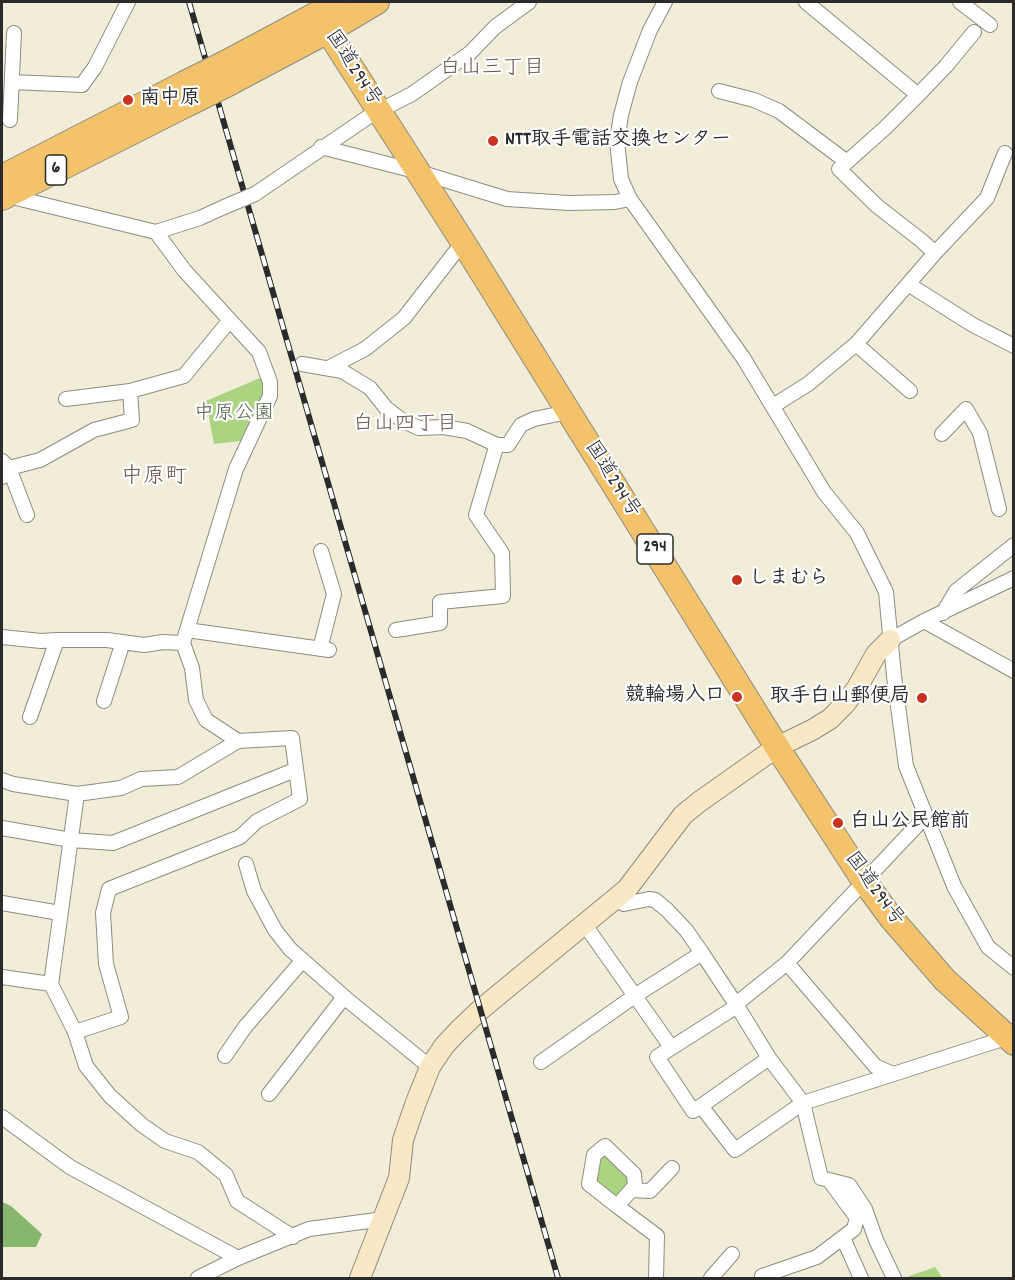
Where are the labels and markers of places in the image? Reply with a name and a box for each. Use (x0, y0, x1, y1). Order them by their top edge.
place label: 南中原 (140, 88, 200, 112)
marker: 南中原 (121, 93, 135, 107)
place label: NTT取手電話交換センター (505, 129, 731, 153)
marker: NTT取手電話交換センター (486, 134, 500, 148)
place label: しまむら (749, 568, 829, 592)
marker: しまむら (730, 573, 744, 587)
place label: 競輪場入口 (625, 685, 725, 709)
place label: 取手白山郵便局 (770, 686, 910, 710)
marker: 競輪場入口 (730, 690, 744, 704)
marker: 取手白山郵便局 (915, 691, 929, 705)
place label: 白山公民館前 (850, 811, 970, 835)
marker: 白山公民館前 (831, 816, 845, 830)

